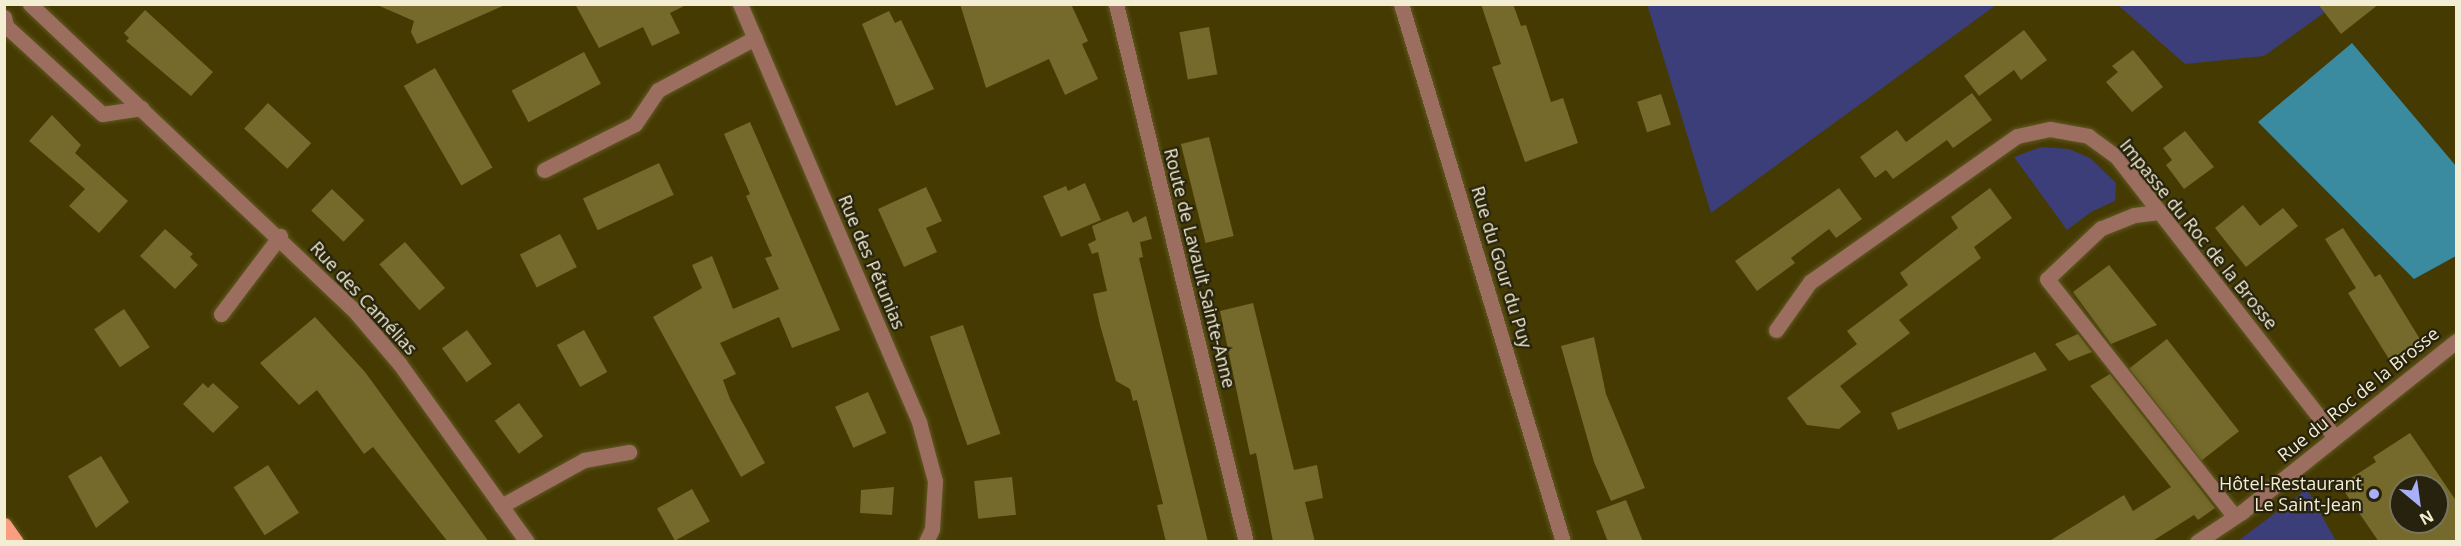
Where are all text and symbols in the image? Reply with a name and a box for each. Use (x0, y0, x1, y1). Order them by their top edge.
street label: Impasse du Roc de la Brosse (2115, 134, 2283, 334)
street label: Route de Lavault Sainte-Anne (1160, 146, 1240, 390)
street label: Rue du Gour du Puy (1467, 183, 1537, 351)
street label: Rue des Pétunias (834, 192, 910, 332)
street label: Rue des Camélias (306, 237, 422, 359)
street label: Rue du Roc de la Brosse (2273, 322, 2443, 466)
place label: Hôtel-Restaurant Le Saint-Jean (2219, 473, 2362, 516)
north arrow (2389, 474, 2449, 534)
marker: Hôtel-Restaurant Le Saint-Jean (2367, 487, 2381, 501)
text: N (2416, 505, 2438, 531)

